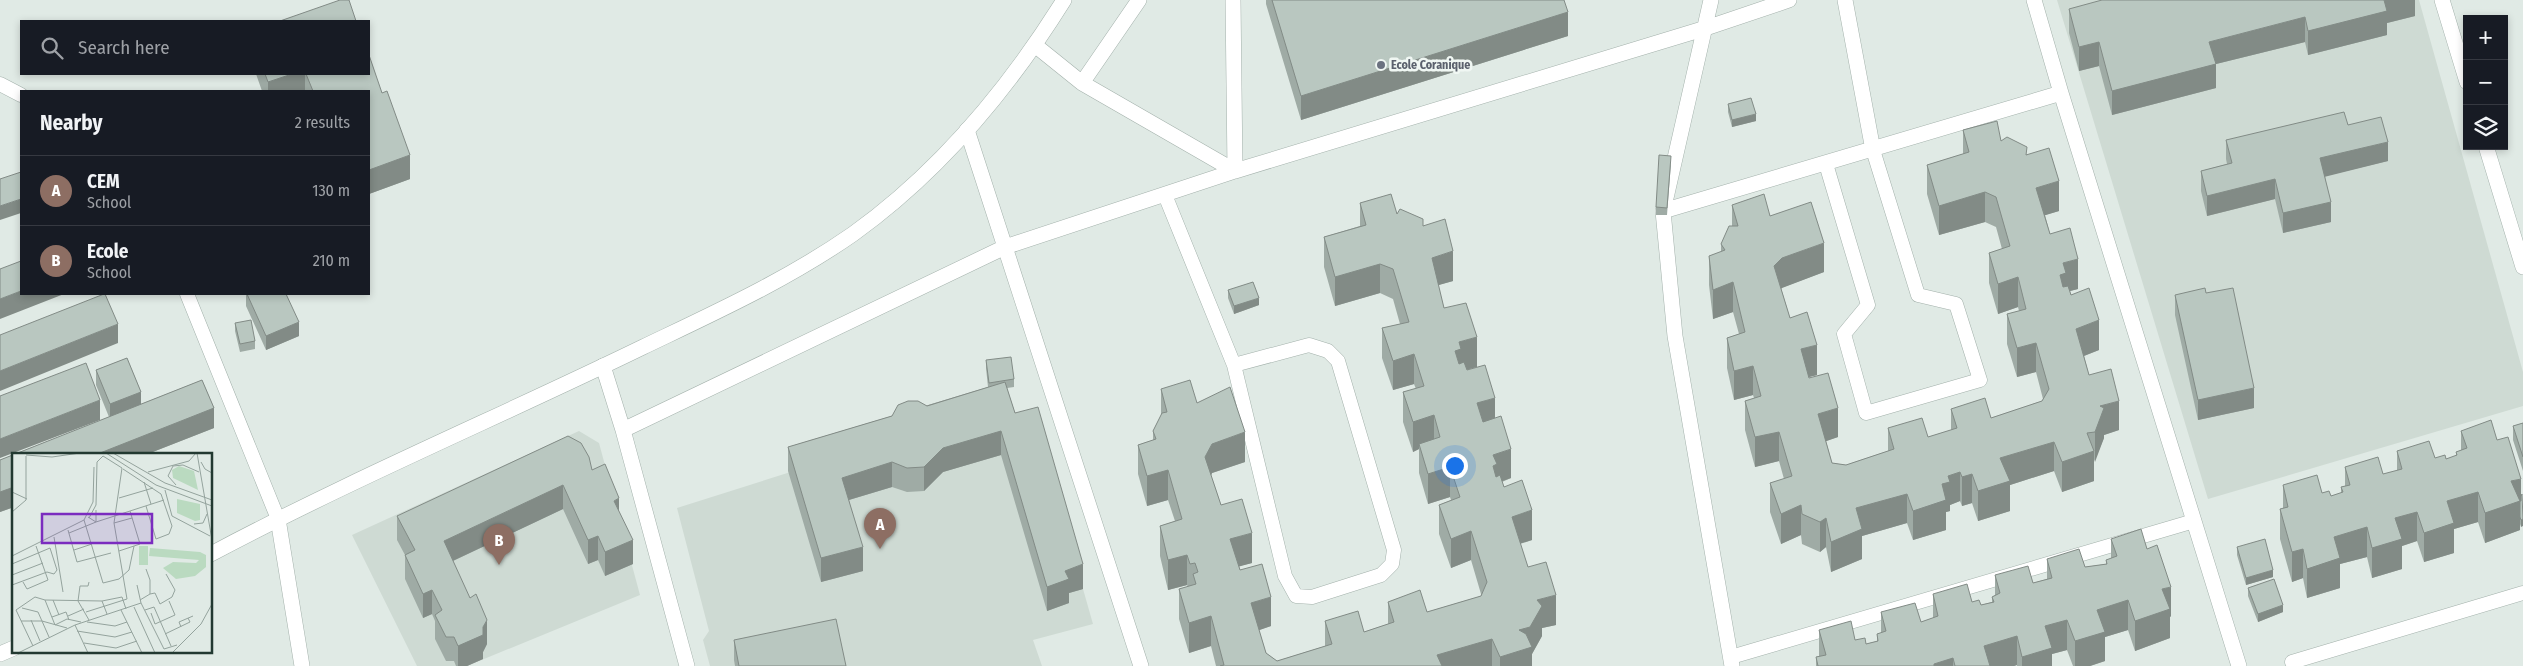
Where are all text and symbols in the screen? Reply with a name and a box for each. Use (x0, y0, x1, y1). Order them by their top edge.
map controls (2463, 15, 2508, 150)
button: + (2463, 15, 2508, 60)
search box (20, 20, 370, 75)
icon: search (38, 34, 66, 62)
text: Search here (78, 36, 170, 59)
place label: Ecole Coranique (1391, 58, 1470, 72)
marker: Ecole Coranique (1375, 59, 1387, 71)
button: − (2463, 60, 2508, 105)
button: layers (2463, 105, 2508, 150)
text: Nearby (40, 110, 102, 136)
text: 2 results (295, 113, 350, 132)
text: CEM (87, 170, 120, 193)
text: A (52, 181, 60, 200)
text: 130 m (312, 181, 350, 200)
text: School (87, 193, 131, 212)
text: Ecole (87, 240, 128, 263)
text: B (52, 251, 60, 270)
text: 210 m (313, 251, 350, 270)
text: School (87, 263, 131, 282)
inset map (12, 453, 212, 654)
your location (1442, 453, 1468, 479)
pin: A (864, 508, 896, 549)
pin: B (483, 524, 515, 565)

